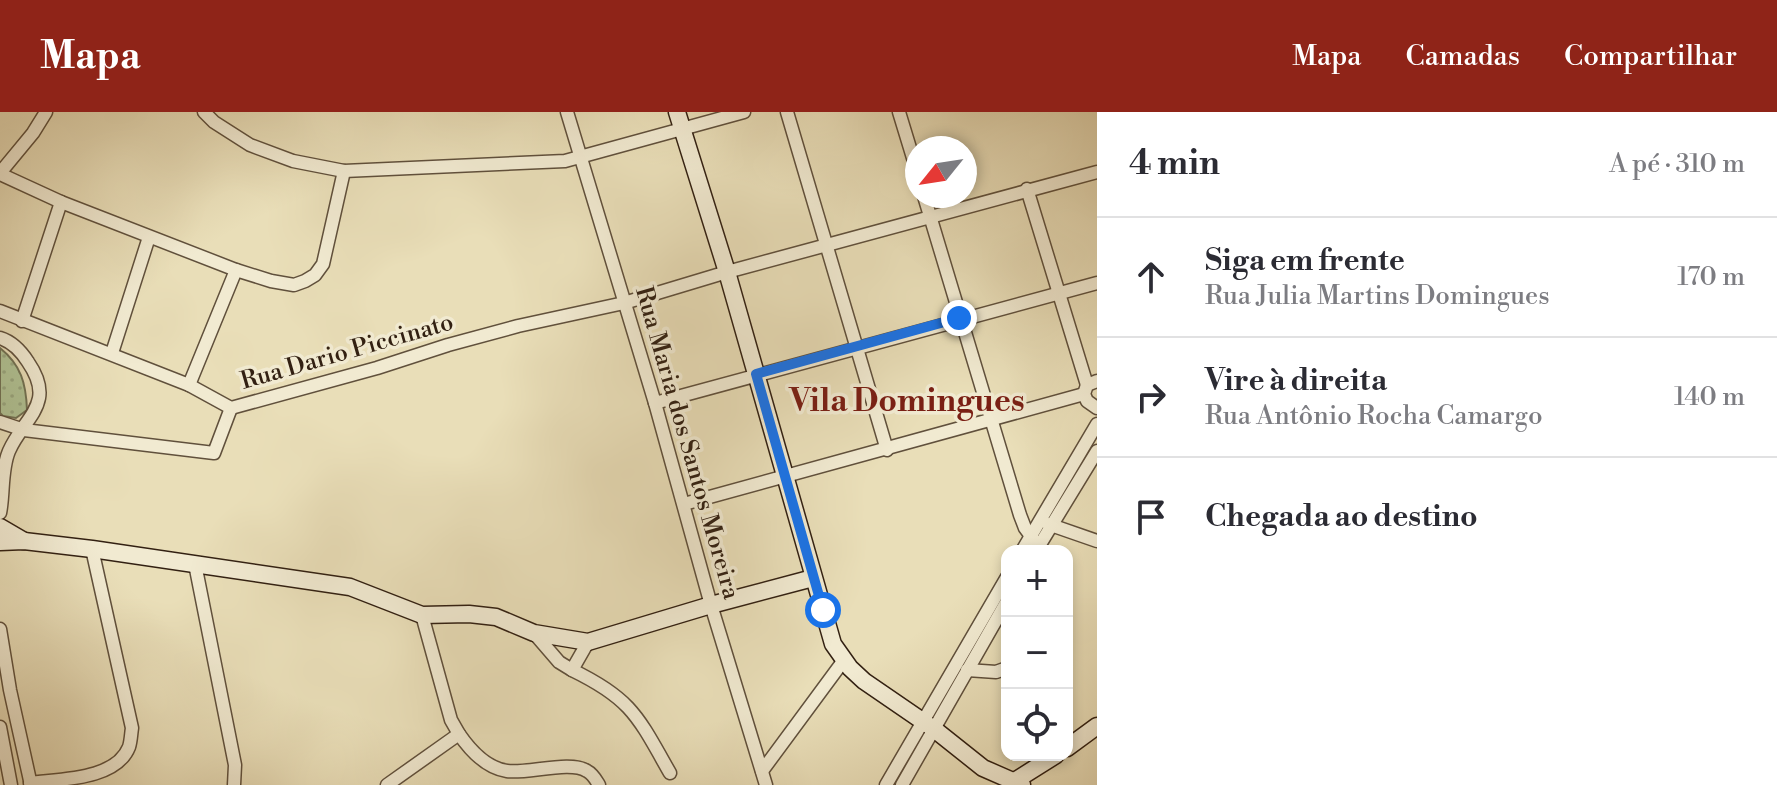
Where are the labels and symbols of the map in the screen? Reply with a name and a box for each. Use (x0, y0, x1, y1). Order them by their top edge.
north arrow (905, 136, 977, 208)
street label: Rua Maria dos Santos Moreira (628, 283, 746, 604)
route end (941, 300, 977, 336)
street label: Rua Dario Piccinato (237, 307, 457, 397)
district label: Vila Domingues (788, 381, 1025, 421)
route start (805, 592, 841, 628)

